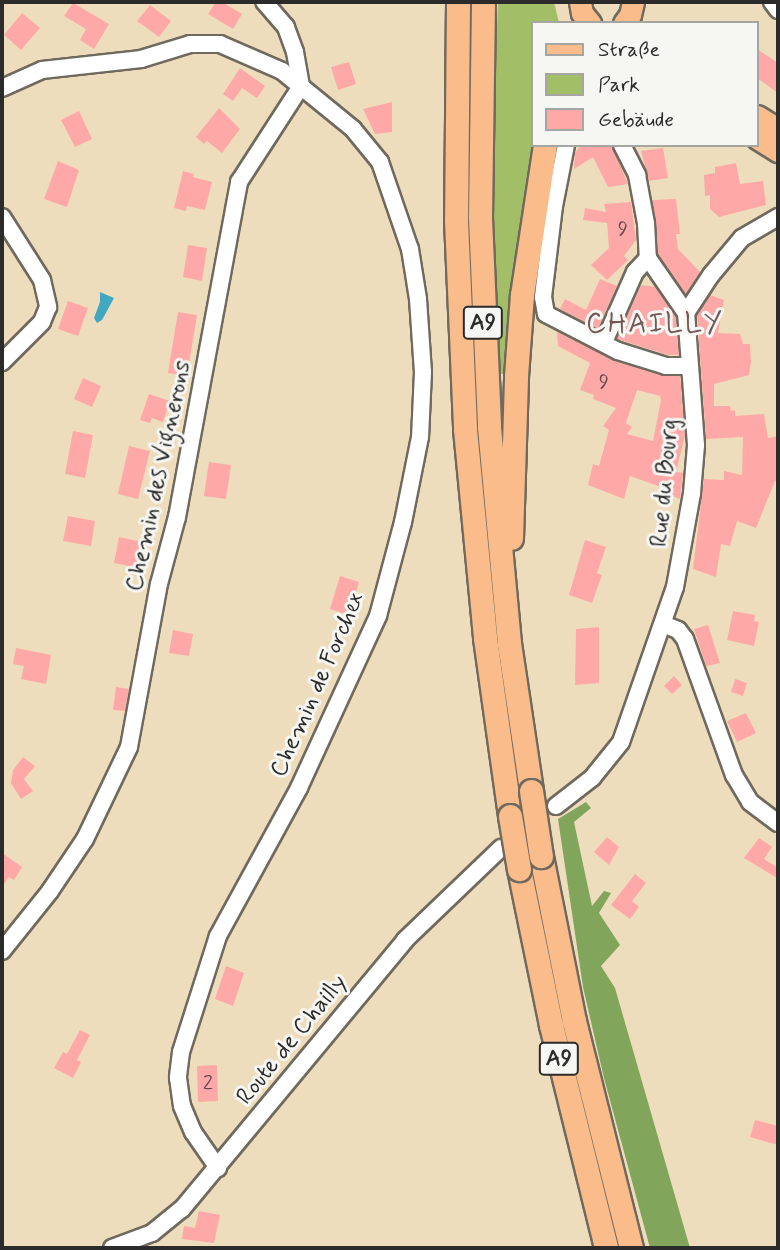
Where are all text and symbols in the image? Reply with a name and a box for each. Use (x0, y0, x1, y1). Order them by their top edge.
legend (532, 21, 759, 147)
text: Straße (598, 36, 660, 64)
text: Park (598, 71, 640, 99)
text: Gebäude (598, 106, 674, 134)
house number: 9 (618, 216, 628, 242)
road number: A9 (462, 304, 504, 342)
district label: CHAILLY (589, 308, 721, 342)
street label: Chemin des Vignerons (120, 358, 198, 594)
house number: 9 (599, 369, 609, 395)
street label: Rue du Bourg (645, 419, 685, 547)
street label: Chemin de Forchex (265, 589, 371, 781)
street label: Route de Chailly (231, 969, 353, 1111)
road number: A9 (538, 1040, 580, 1078)
house number: 2 (203, 1070, 213, 1096)

